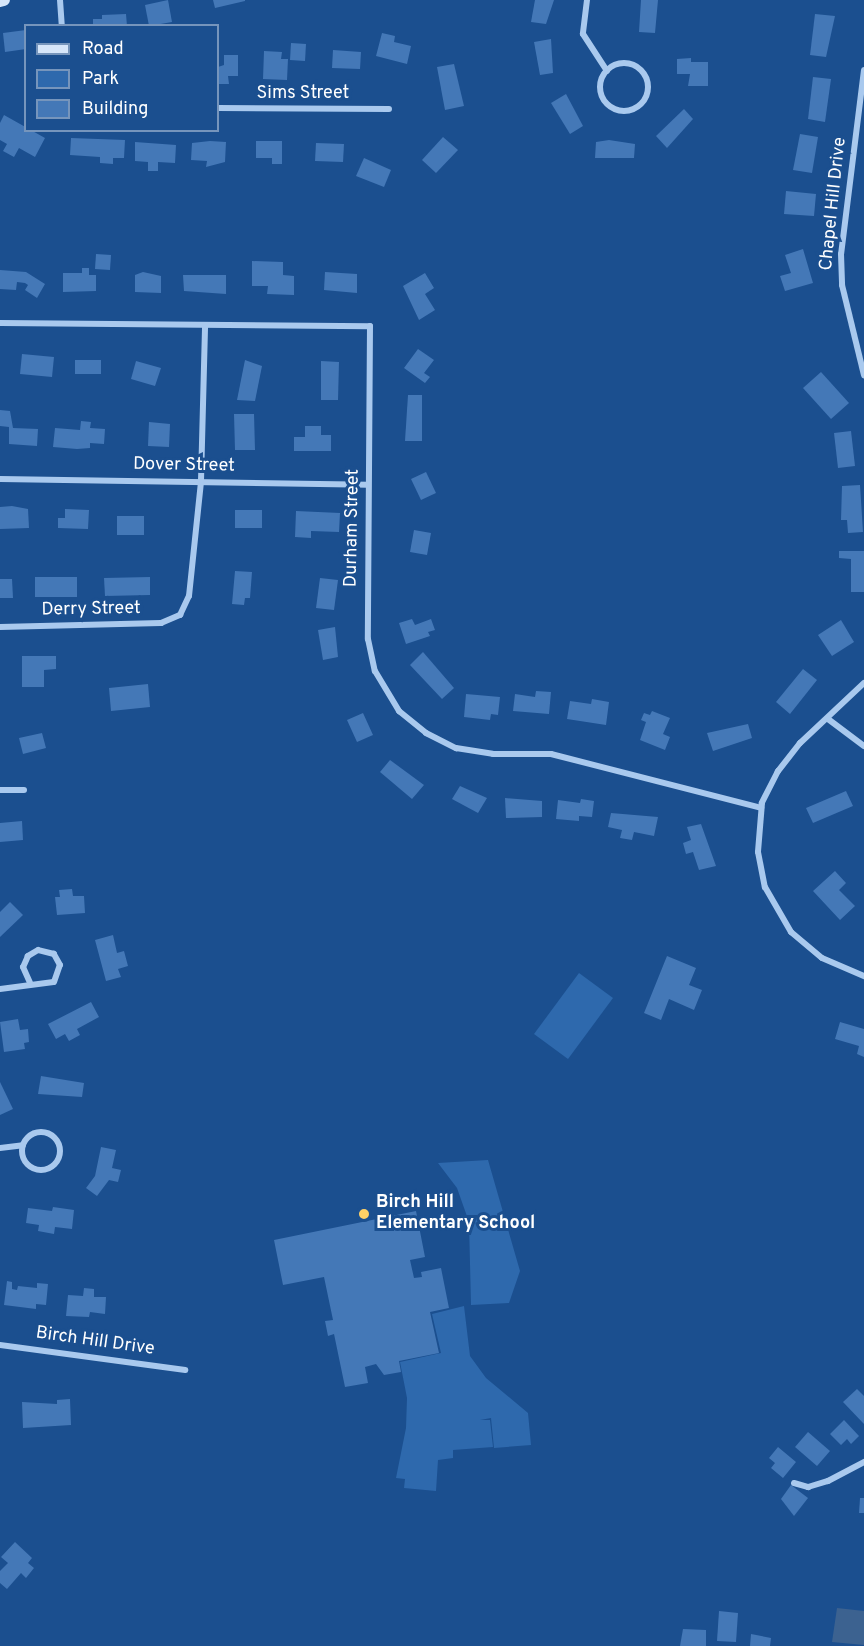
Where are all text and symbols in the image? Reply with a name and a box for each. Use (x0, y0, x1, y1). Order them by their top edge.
legend (24, 24, 219, 132)
text: Road (82, 38, 124, 61)
text: Park (82, 68, 119, 91)
street label: Sims Street (257, 83, 349, 105)
text: Building (82, 98, 148, 121)
street label: Chapel Hill Drive (816, 136, 852, 272)
street label: Dover Street (133, 454, 235, 478)
street label: Durham Street (341, 469, 365, 587)
street label: Derry Street (41, 598, 141, 622)
place label: Birch Hill Elementary School (376, 1193, 535, 1236)
marker: Birch Hill Elementary School (357, 1207, 371, 1221)
street label: Birch Hill Drive (34, 1323, 156, 1361)

